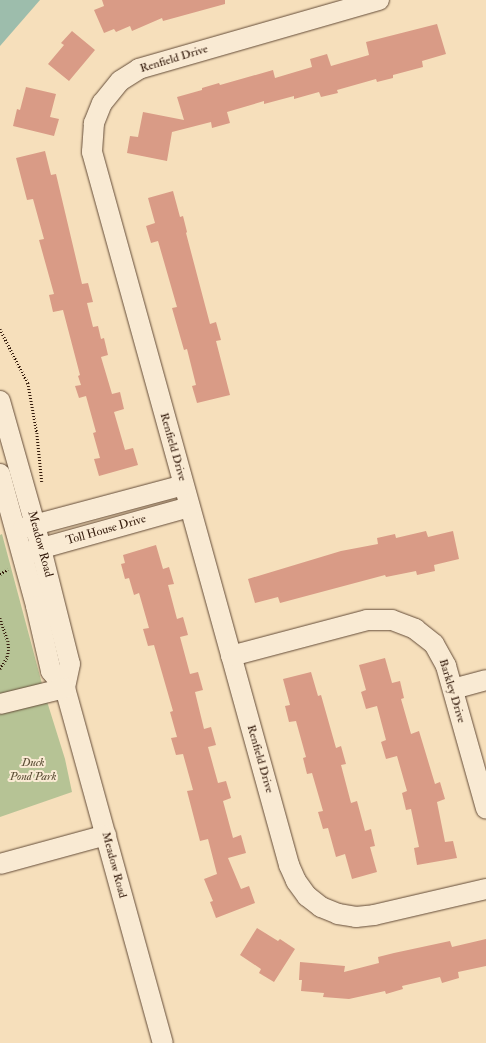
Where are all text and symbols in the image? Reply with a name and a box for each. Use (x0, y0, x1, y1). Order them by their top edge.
street label: Renfield Drive (138, 42, 210, 76)
street label: Renfield Drive (156, 411, 190, 483)
street label: Meadow Road (24, 509, 56, 579)
street label: Toll House Drive (64, 512, 148, 548)
street label: Barkley Drive (435, 657, 469, 725)
street label: Renfield Drive (243, 723, 277, 795)
park label: Duck Pond Park (9, 756, 57, 784)
street label: Meadow Road (98, 830, 130, 900)

